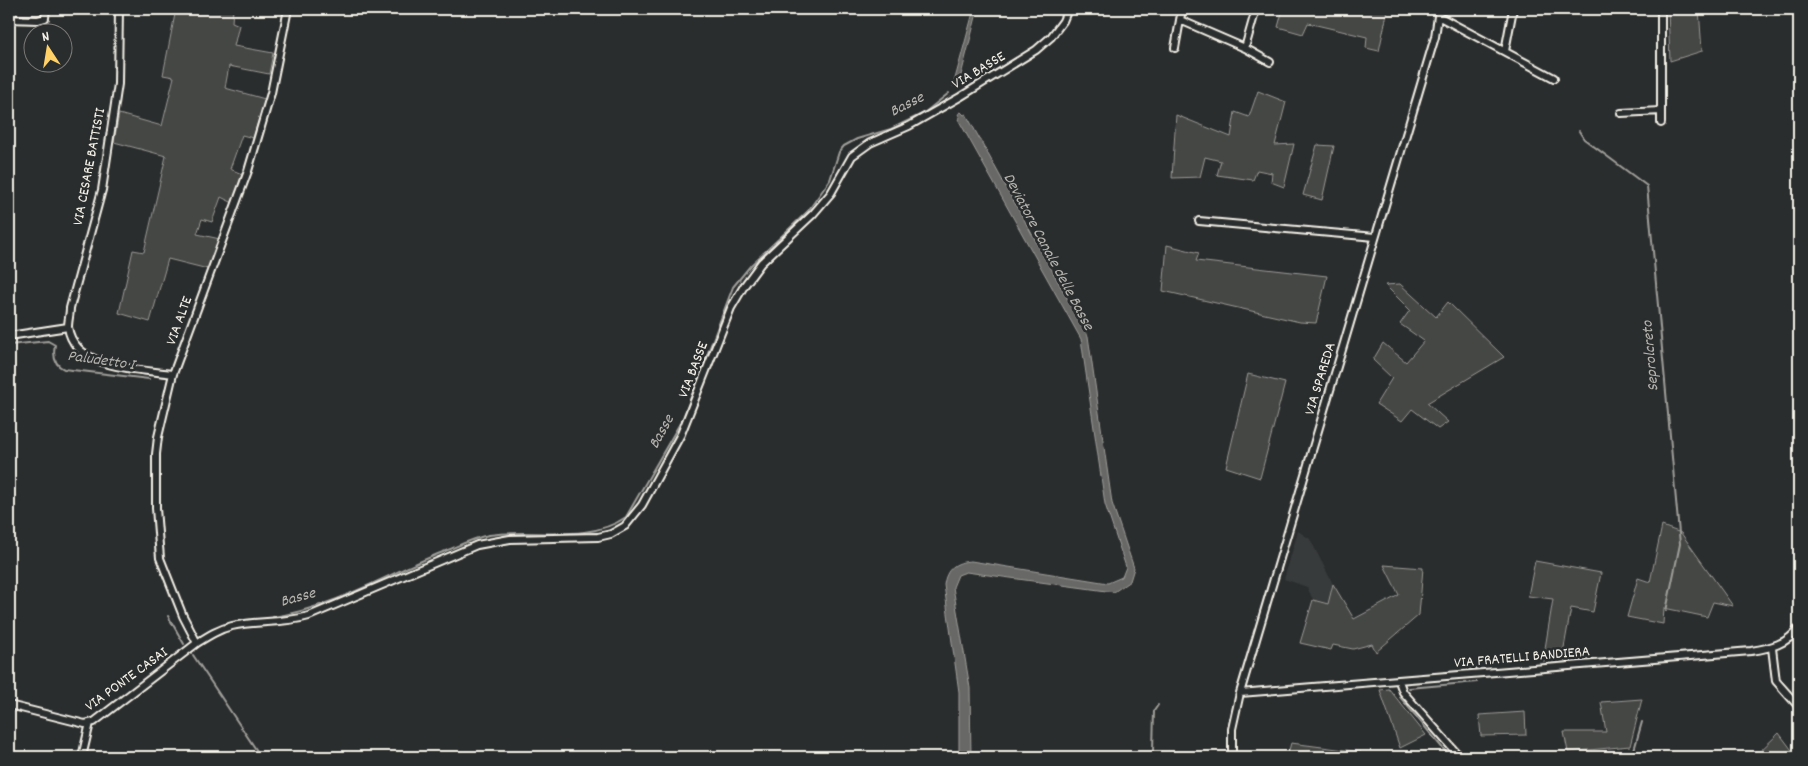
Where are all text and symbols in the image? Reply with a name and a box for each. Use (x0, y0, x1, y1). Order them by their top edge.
north arrow (22, 22, 72, 72)
text: N (40, 27, 51, 48)
street label: VIA BASSE (948, 46, 1010, 96)
water label: Basse (886, 86, 929, 123)
street label: VIA CESARE BATTISTI (68, 106, 112, 228)
water label: Deviatore Canale delle Basse (997, 169, 1100, 336)
street label: VIA ALTE (161, 293, 199, 349)
water label: Seprolcreto (1636, 319, 1666, 392)
street label: VIA BASSE (673, 338, 715, 401)
street label: VIA SPAREDA (1299, 340, 1343, 418)
water label: Paludetto I (66, 345, 138, 377)
water label: Basse (643, 410, 681, 453)
water label: Basse (278, 582, 319, 614)
street label: VIA FRATELLI BANDIERA (1453, 641, 1591, 675)
street label: VIA PONTE CASAI (81, 642, 173, 718)

